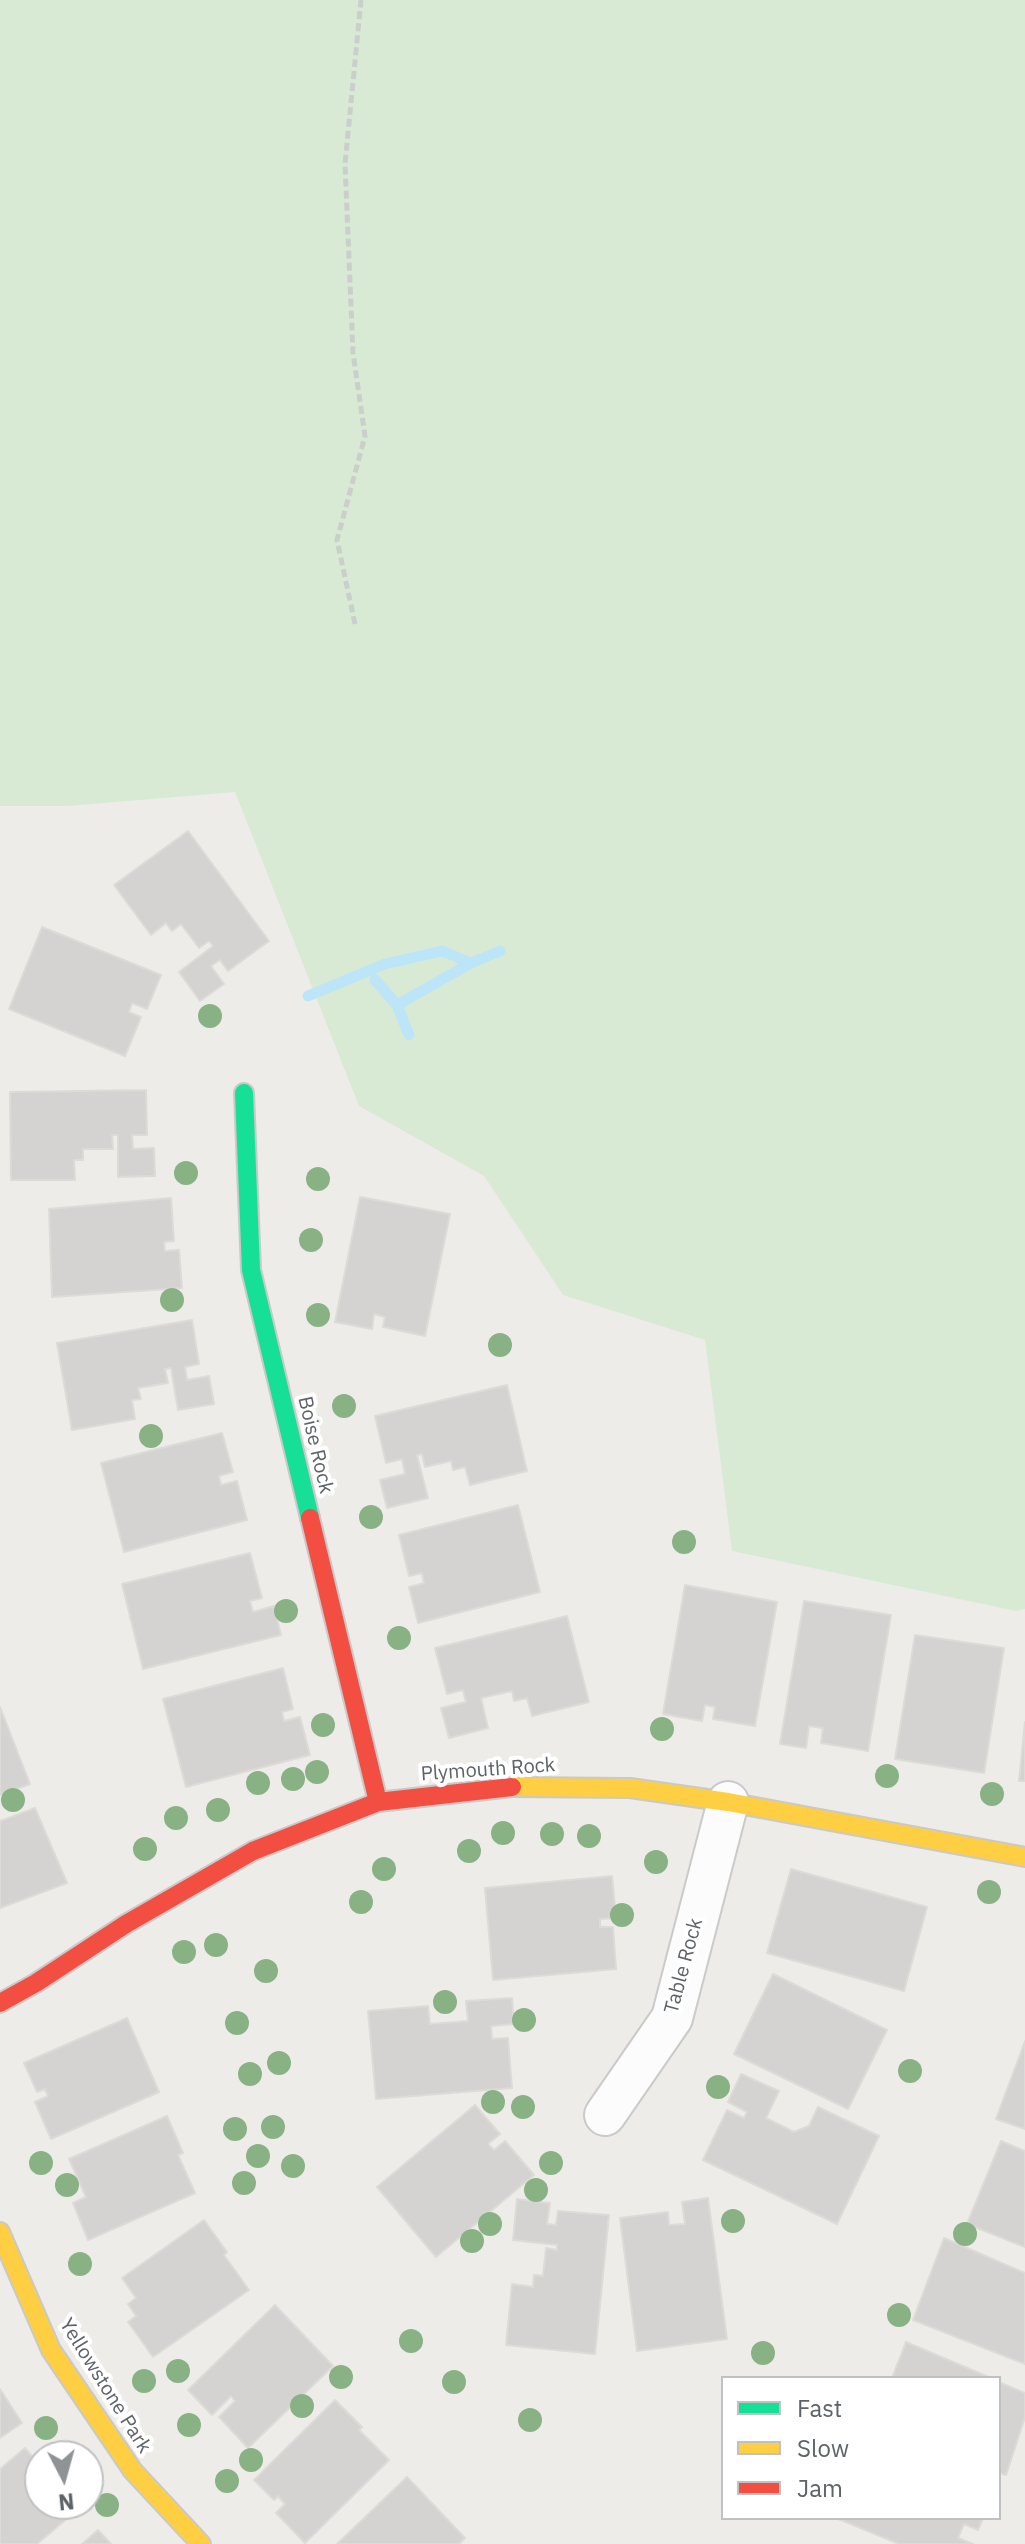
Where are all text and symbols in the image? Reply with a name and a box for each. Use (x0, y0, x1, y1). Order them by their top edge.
street label: Boise Rock (292, 1394, 338, 1496)
street label: Plymouth Rock (420, 1753, 556, 1787)
street label: Table Rock (660, 1916, 708, 2016)
street label: Yellowstone Park (54, 2314, 156, 2458)
legend (721, 2376, 1001, 2520)
text: Fast (797, 2392, 842, 2424)
text: Slow (797, 2432, 849, 2464)
north arrow (24, 2440, 104, 2520)
text: Jam (797, 2472, 843, 2504)
text: N (57, 2487, 76, 2518)

